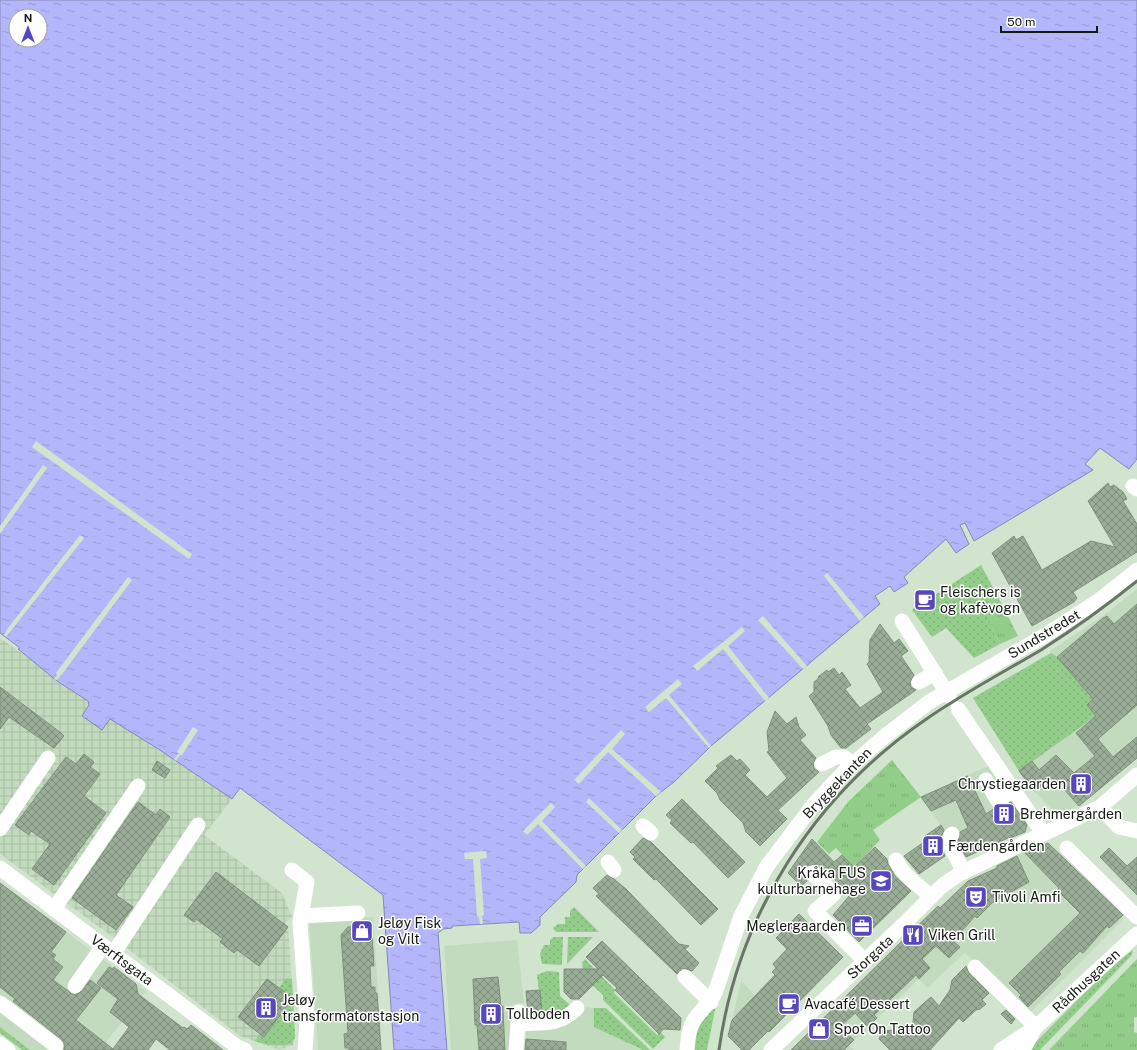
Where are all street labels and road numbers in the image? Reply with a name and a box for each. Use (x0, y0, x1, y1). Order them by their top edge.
street label: Sundstredet (1005, 606, 1083, 662)
street label: Bryggekanten (799, 744, 875, 822)
street label: Værftsgata (88, 931, 156, 989)
street label: Storgata (844, 932, 896, 982)
street label: Rådhusgaten (1049, 946, 1123, 1016)

